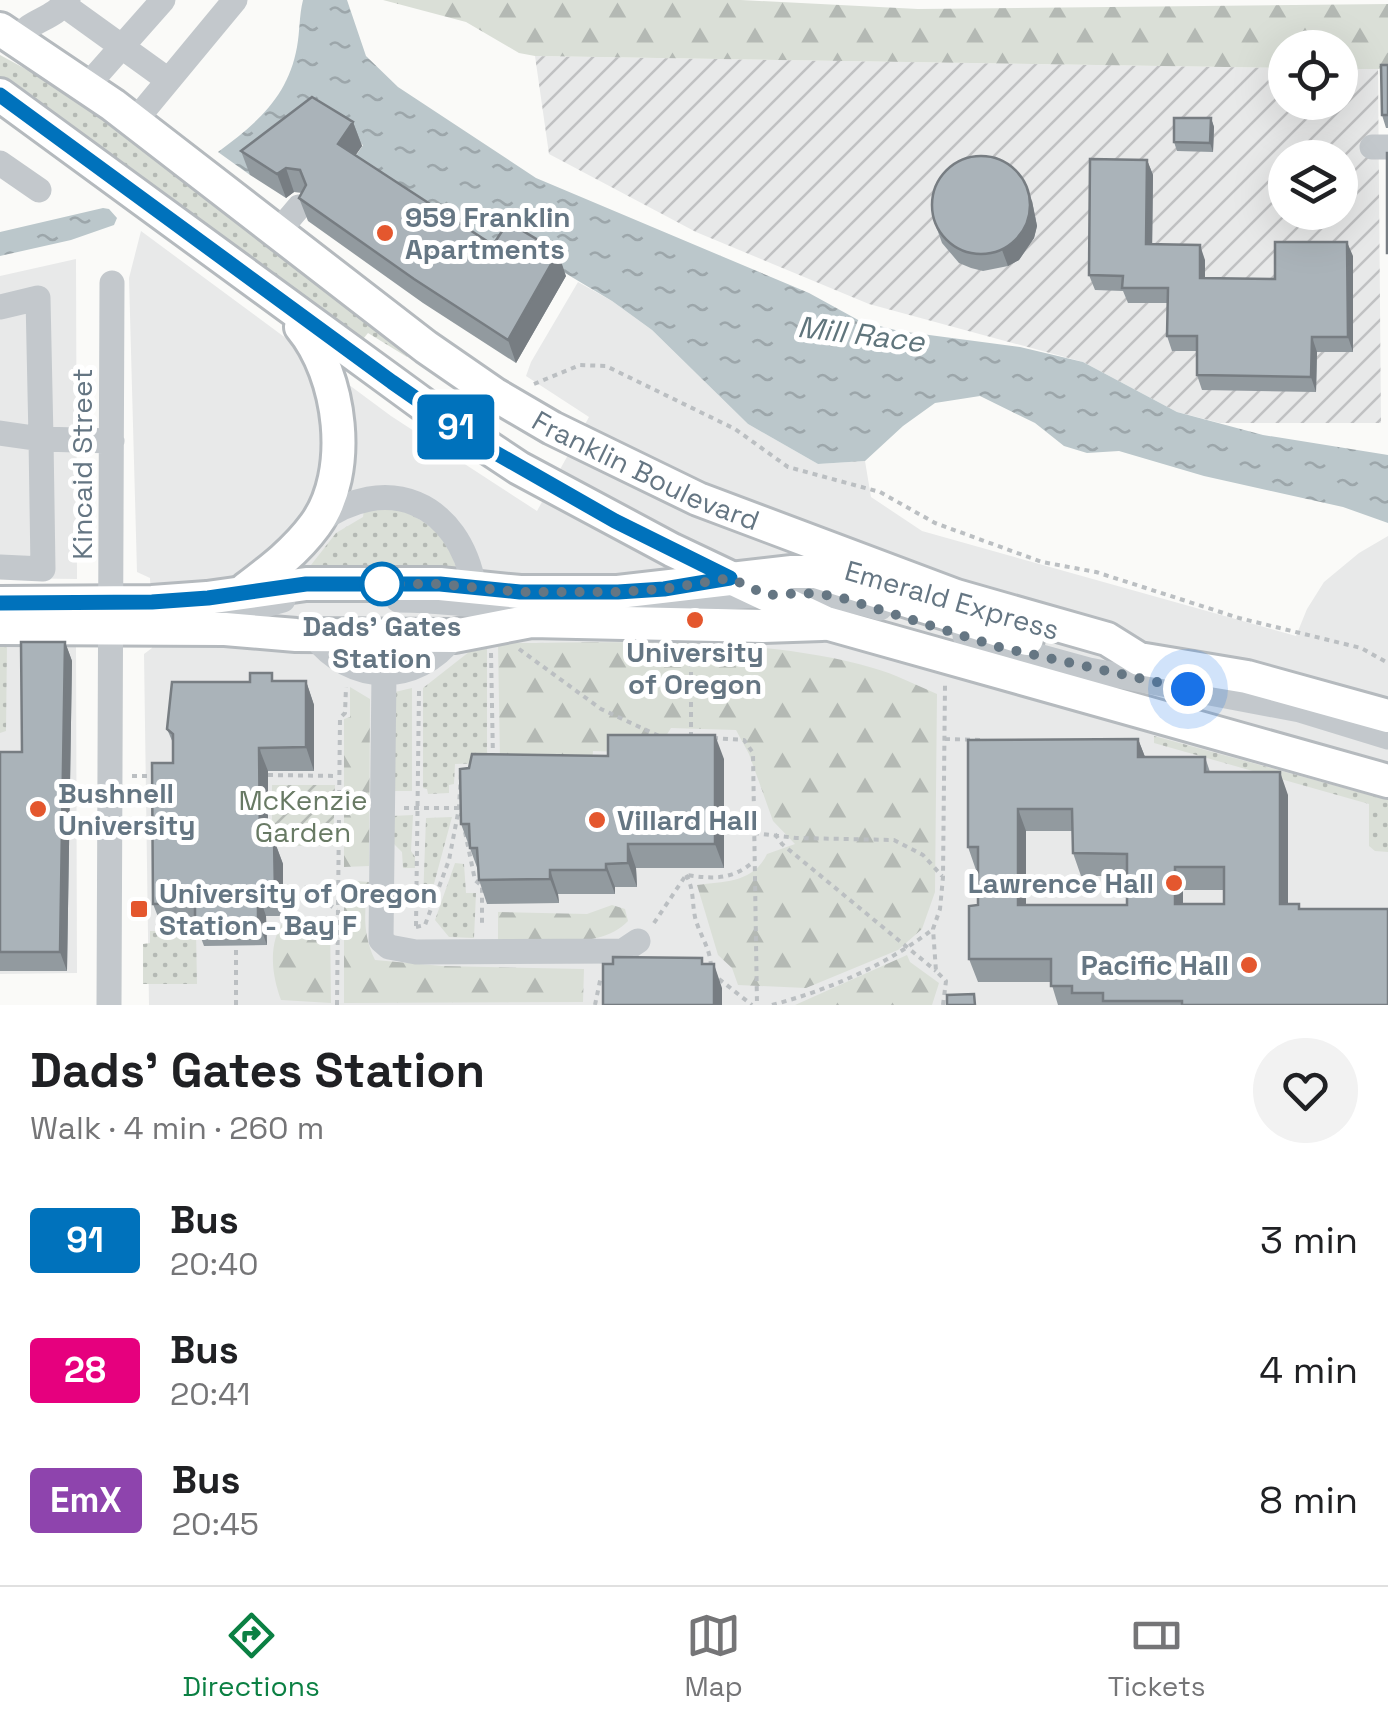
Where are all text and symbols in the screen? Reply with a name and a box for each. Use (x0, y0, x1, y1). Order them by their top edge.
map controls (1268, 30, 1358, 230)
button: locate (1268, 30, 1358, 120)
button: layers (1268, 140, 1358, 230)
place label: 959 Franklin Apartments (405, 199, 571, 267)
marker: 959 Franklin Apartments (374, 222, 396, 244)
water label: Mill Race (796, 307, 928, 361)
street label: Kincaid Street (64, 368, 100, 560)
line badge: 91 (411, 394, 501, 460)
street label: Franklin Boulevard (526, 402, 764, 538)
text: 91 (437, 405, 475, 449)
street label: Emerald Express (841, 552, 1063, 648)
marker: Dads' Gates Station (361, 563, 403, 605)
place label: Dads' Gates Station (303, 608, 461, 676)
marker: University of Oregon (684, 609, 706, 631)
place label: University of Oregon (626, 634, 764, 702)
your location (1163, 664, 1213, 714)
place label: Bushnell University (58, 775, 196, 843)
park label: McKenzie Garden (238, 782, 368, 850)
marker: Bushnell University (27, 798, 49, 820)
place label: Villard Hall (617, 802, 758, 838)
marker: Villard Hall (586, 809, 608, 831)
place label: Lawrence Hall (968, 865, 1154, 901)
marker: Lawrence Hall (1163, 872, 1185, 894)
place label: University of Oregon Station - Bay F (159, 875, 438, 943)
marker: University of Oregon Station - Bay F (128, 898, 150, 920)
place label: Pacific Hall (1081, 947, 1229, 983)
marker: Pacific Hall (1238, 954, 1260, 976)
button: heart (1253, 1038, 1358, 1143)
text: Dads' Gates Station (30, 1040, 485, 1101)
text: Walk · 4 min · 260 m (30, 1108, 324, 1148)
text: Bus (170, 1196, 239, 1244)
text: 3 min (1260, 1216, 1358, 1264)
text: 91 (66, 1218, 104, 1262)
text: 20:40 (170, 1244, 258, 1284)
text: Bus (170, 1326, 239, 1374)
text: 4 min (1259, 1346, 1358, 1394)
text: 28 (64, 1348, 106, 1392)
text: 20:41 (170, 1374, 251, 1414)
text: Bus (172, 1456, 240, 1504)
text: 8 min (1259, 1476, 1358, 1524)
text: EmX (50, 1478, 122, 1522)
text: 20:45 (172, 1504, 259, 1544)
tab: Directions (182, 1608, 320, 1704)
tab: Map (685, 1608, 743, 1704)
tab: Tickets (1108, 1608, 1206, 1704)

